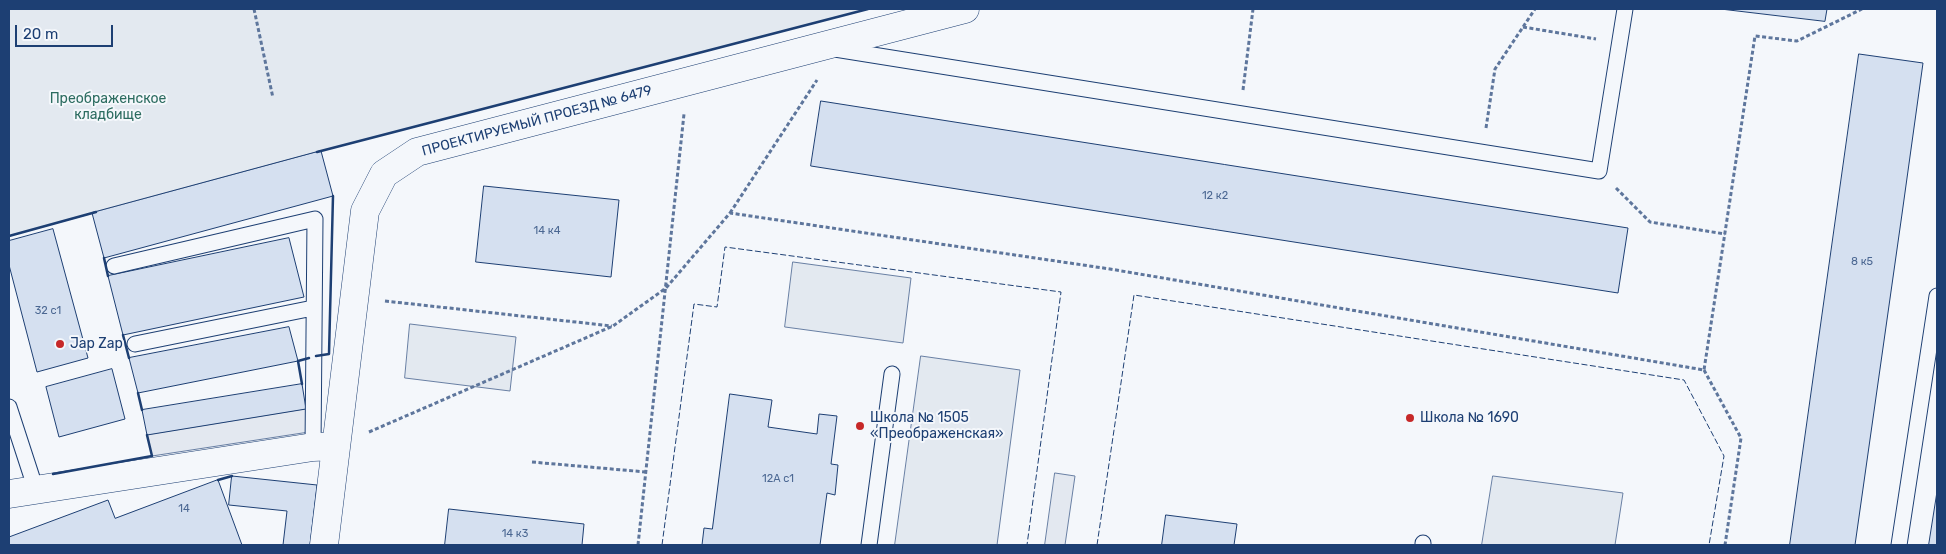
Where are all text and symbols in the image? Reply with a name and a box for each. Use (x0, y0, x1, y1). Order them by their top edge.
scale bar (18, 15, 115, 47)
text: 20 m (23, 25, 58, 43)
street label: ПРОЕКТИРУЕМЫЙ ПРОЕЗД № 6479 (420, 82, 654, 160)
park label: Преображенское кладбище (50, 91, 166, 124)
house number: 12 к2 (1202, 189, 1228, 203)
house number: 14 к4 (534, 224, 560, 238)
house number: 8 к5 (1851, 255, 1873, 269)
house number: 32 с1 (35, 304, 61, 318)
place label: Jap Zap (70, 336, 123, 352)
marker: Jap Zap (54, 338, 66, 350)
place label: Школа № 1505 «Преображенская» (870, 410, 1004, 442)
place label: Школа № 1690 (1420, 410, 1519, 426)
marker: Школа № 1690 (1404, 412, 1416, 424)
marker: Школа № 1505 «Преображенская» (854, 420, 866, 432)
house number: 12А с1 (762, 472, 794, 486)
house number: 14 (178, 502, 190, 516)
house number: 14 к3 (502, 527, 528, 541)

